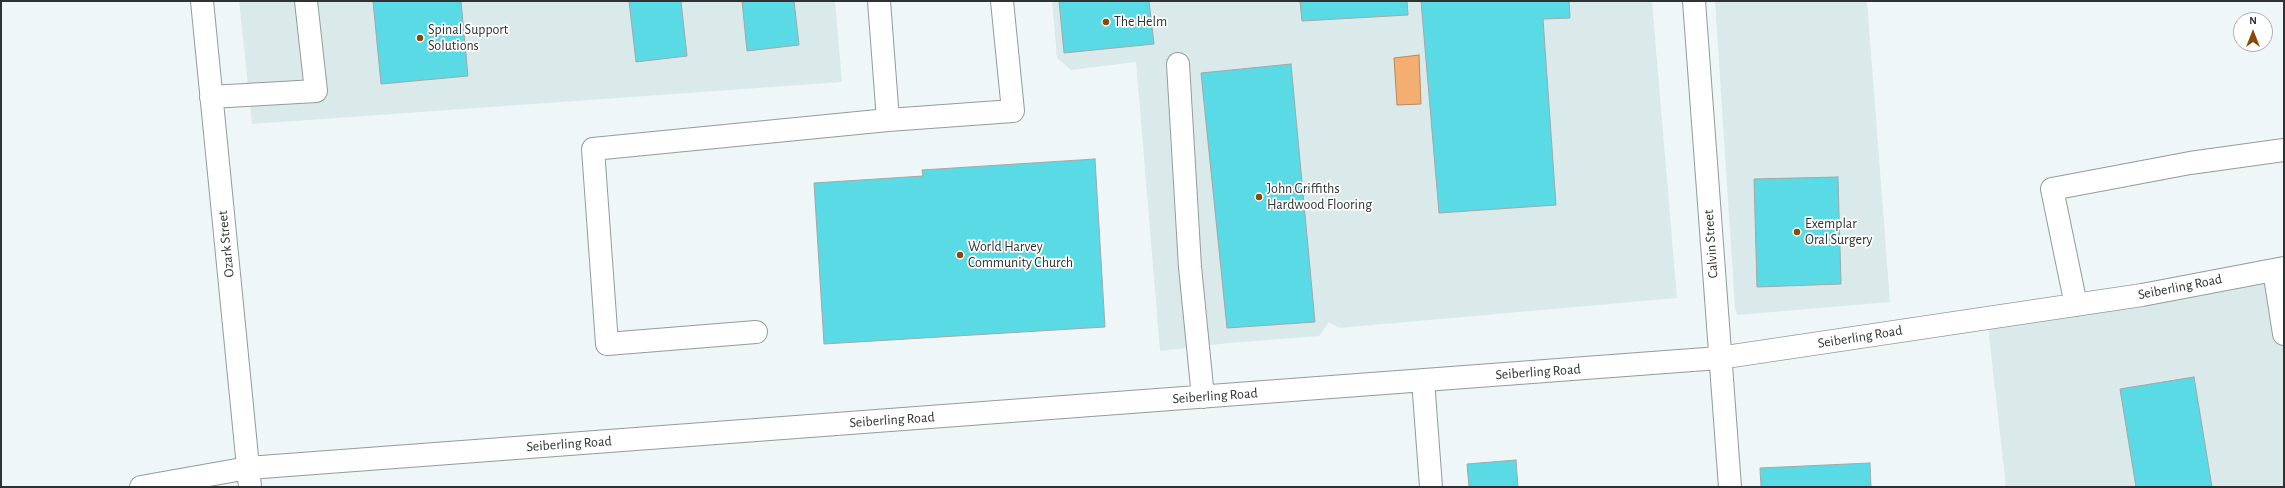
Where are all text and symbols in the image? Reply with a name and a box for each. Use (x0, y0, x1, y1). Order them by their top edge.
north arrow (2233, 12, 2273, 52)
place label: The Helm (1114, 14, 1167, 30)
text: N (2249, 15, 2257, 26)
marker: The Helm (1101, 17, 1111, 27)
place label: Spinal Support Solutions (428, 22, 508, 54)
marker: Spinal Support Solutions (415, 33, 425, 43)
place label: John Griffiths Hardwood Flooring (1267, 181, 1372, 214)
marker: John Griffiths Hardwood Flooring (1254, 192, 1264, 202)
street label: Calvin Street (1700, 209, 1722, 279)
street label: Ozark Street (214, 210, 238, 278)
place label: Exemplar Oral Surgery (1805, 216, 1873, 248)
marker: Exemplar Oral Surgery (1792, 227, 1802, 237)
place label: World Harvey Community Church (968, 239, 1073, 272)
marker: World Harvey Community Church (955, 250, 965, 260)
street label: Seiberling Road (2136, 271, 2224, 303)
street label: Seiberling Road (1817, 322, 1903, 352)
street label: Seiberling Road (1495, 361, 1581, 383)
street label: Seiberling Road (1172, 385, 1258, 407)
street label: Seiberling Road (849, 409, 935, 431)
street label: Seiberling Road (526, 433, 612, 455)

